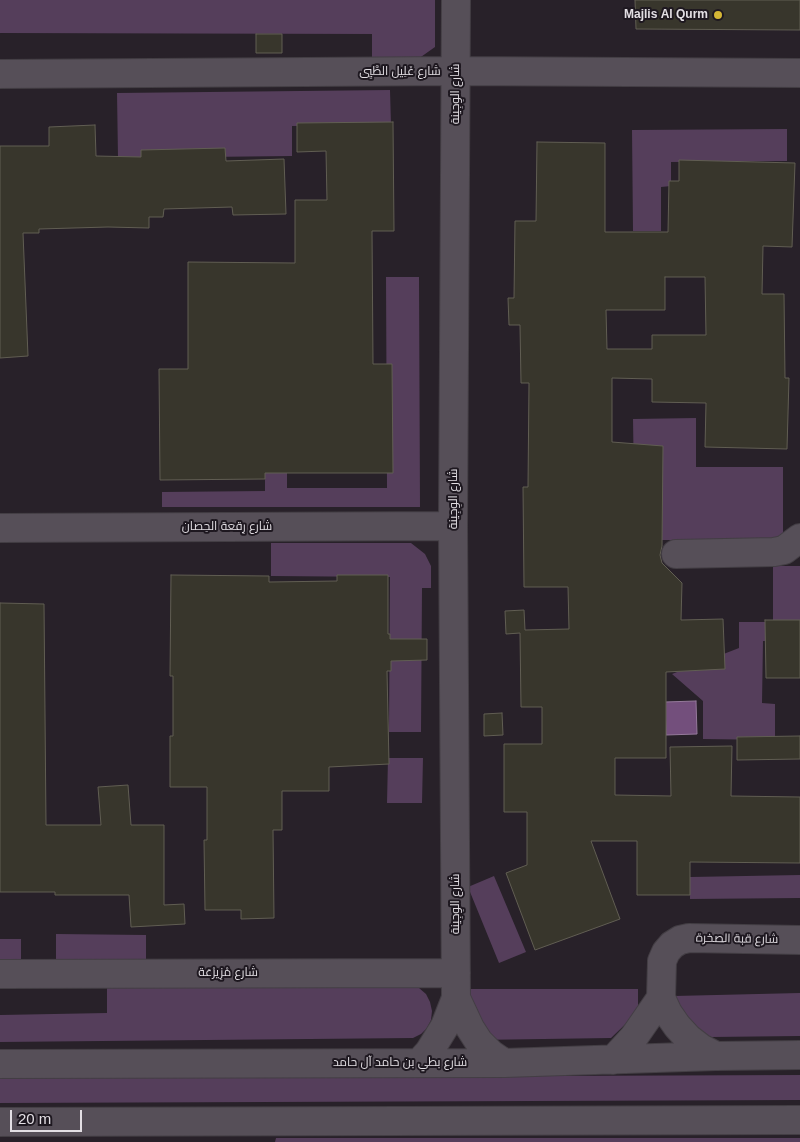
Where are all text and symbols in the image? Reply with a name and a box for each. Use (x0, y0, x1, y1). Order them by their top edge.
place label: Majlis Al Qurm (624, 8, 708, 22)
marker: Majlis Al Qurm (712, 9, 724, 21)
street label: شارع الوِجِينة (449, 64, 463, 124)
street label: شارع غَلِيل الطَّيِي (359, 65, 441, 79)
street label: شارع الوِجِينة (447, 469, 461, 529)
street label: شارع رِقعة الحِصان (182, 520, 272, 534)
street label: شارع الوِجِينة (449, 874, 463, 934)
street label: شارع قبة الصخرة (696, 931, 778, 947)
street label: شارع مْزِيرْعَة (198, 966, 258, 980)
street label: شارع بطي بن حامد آل حامد (333, 1056, 467, 1070)
scale bar (12, 1100, 85, 1132)
text: 20 m (18, 1110, 51, 1127)

